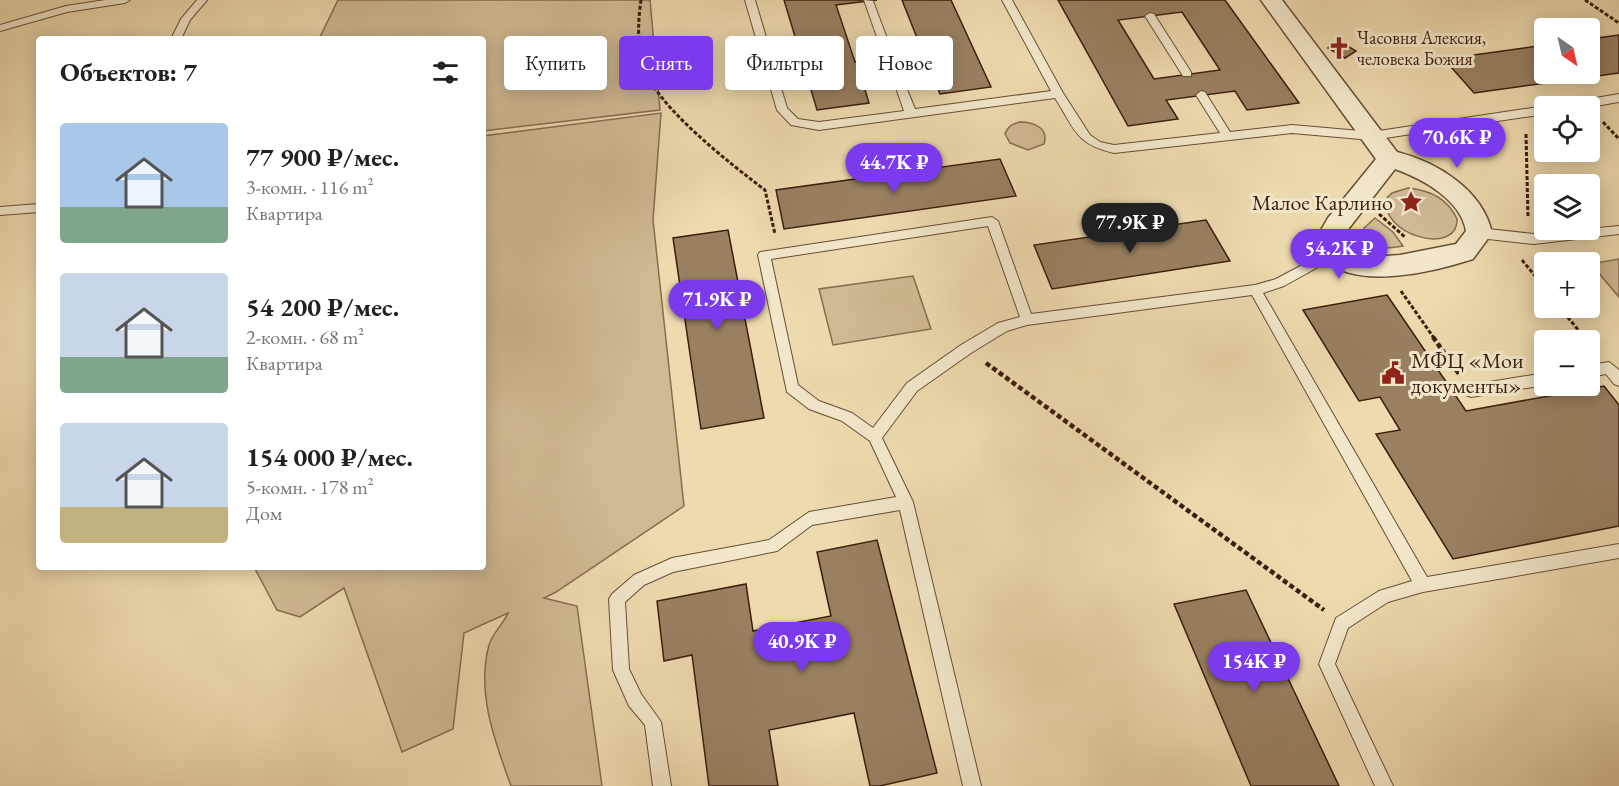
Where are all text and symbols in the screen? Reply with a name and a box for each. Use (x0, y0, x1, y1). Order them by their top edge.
north arrow (1534, 18, 1600, 84)
map controls (1534, 18, 1600, 396)
place label: Часовня Алексия, человека Божия (1357, 26, 1486, 70)
church icon: Часовня Алексия, человека Божия (1326, 35, 1352, 61)
chip: Купить (504, 36, 607, 90)
chip: Снять (619, 36, 713, 90)
chip: Фильтры (725, 36, 844, 90)
chip: Новое (856, 36, 953, 90)
text: Объектов: 7 (60, 55, 197, 89)
icon: filters (429, 56, 462, 89)
button: locate (1534, 96, 1600, 162)
pin: 70.6K ₽ (1402, 118, 1512, 169)
text: 70.6K ₽ (1423, 124, 1491, 150)
text: 77 900 ₽/мес. (246, 140, 399, 174)
pin: 44.7K ₽ (839, 143, 949, 194)
icon: home (108, 147, 180, 219)
text: 44.7K ₽ (860, 149, 928, 175)
text: 3-комн. · 116 m² (246, 174, 374, 200)
button: layers (1534, 174, 1600, 240)
place label: Малое Карлино (1252, 188, 1393, 217)
place icon: Малое Карлино (1398, 189, 1424, 215)
text: Квартира (246, 200, 323, 226)
pin: 77.9K ₽ (1075, 203, 1185, 254)
text: 77.9K ₽ (1096, 209, 1164, 235)
pin: 54.2K ₽ (1284, 229, 1394, 280)
text: 54.2K ₽ (1305, 235, 1373, 261)
button: + (1534, 252, 1600, 318)
pin: 71.9K ₽ (662, 280, 772, 331)
text: 71.9K ₽ (683, 286, 751, 312)
text: 54 200 ₽/мес. (246, 290, 399, 324)
icon: home (108, 297, 180, 369)
text: 2-комн. · 68 m² (246, 324, 364, 350)
button: − (1534, 330, 1600, 396)
place label: МФЦ «Мои документы» (1411, 346, 1524, 400)
text: Квартира (246, 350, 323, 376)
public building icon: МФЦ «Мои документы» (1380, 360, 1406, 386)
text: 154 000 ₽/мес. (246, 440, 413, 474)
icon: home (108, 447, 180, 519)
text: 5-комн. · 178 m² (246, 474, 374, 500)
text: Дом (246, 500, 282, 526)
pin: 40.9K ₽ (747, 622, 857, 673)
text: 40.9K ₽ (768, 628, 836, 654)
pin: 154K ₽ (1205, 642, 1303, 693)
text: 154K ₽ (1222, 648, 1286, 674)

